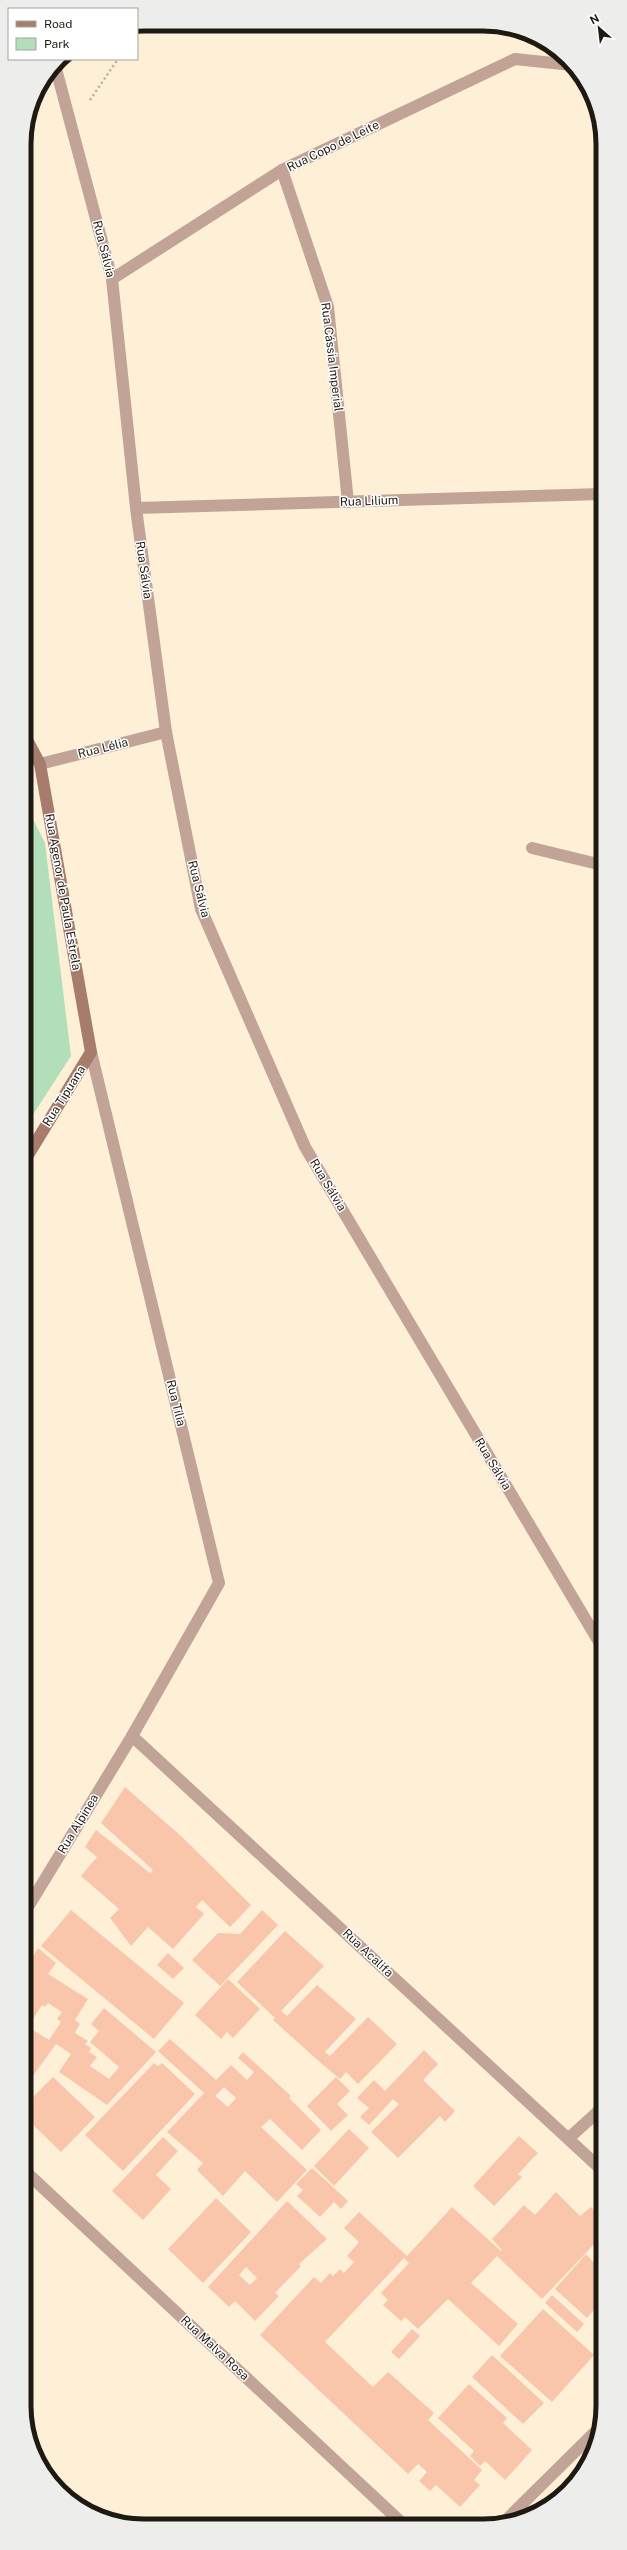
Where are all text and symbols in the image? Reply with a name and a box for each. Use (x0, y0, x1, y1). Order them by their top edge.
legend (8, 8, 138, 60)
north arrow (579, 8, 619, 48)
text: N (588, 12, 601, 26)
text: Road (44, 17, 72, 31)
text: Park (44, 37, 70, 51)
street label: Rua Copo de Leite (285, 118, 382, 174)
street label: Rua Sálvia (90, 219, 118, 279)
street label: Rua Cássia Imperial (318, 302, 346, 413)
street label: Rua Lilium (340, 493, 398, 509)
street label: Rua Sálvia (133, 540, 155, 600)
street label: Rua Lélia (76, 735, 130, 761)
street label: Rua Agenor de Paula Estrela (42, 813, 84, 971)
street label: Rua Sálvia (185, 859, 213, 919)
street label: Rua Tipuana (40, 1063, 88, 1129)
street label: Rua Sálvia (307, 1156, 349, 1214)
street label: Rua Tília (163, 1378, 189, 1428)
street label: Rua Sálvia (472, 1435, 514, 1493)
street label: Rua Alpinea (55, 1792, 101, 1856)
street label: Rua Acalifa (340, 1926, 396, 1980)
street label: Rua Malva Rosa (178, 2313, 252, 2383)

